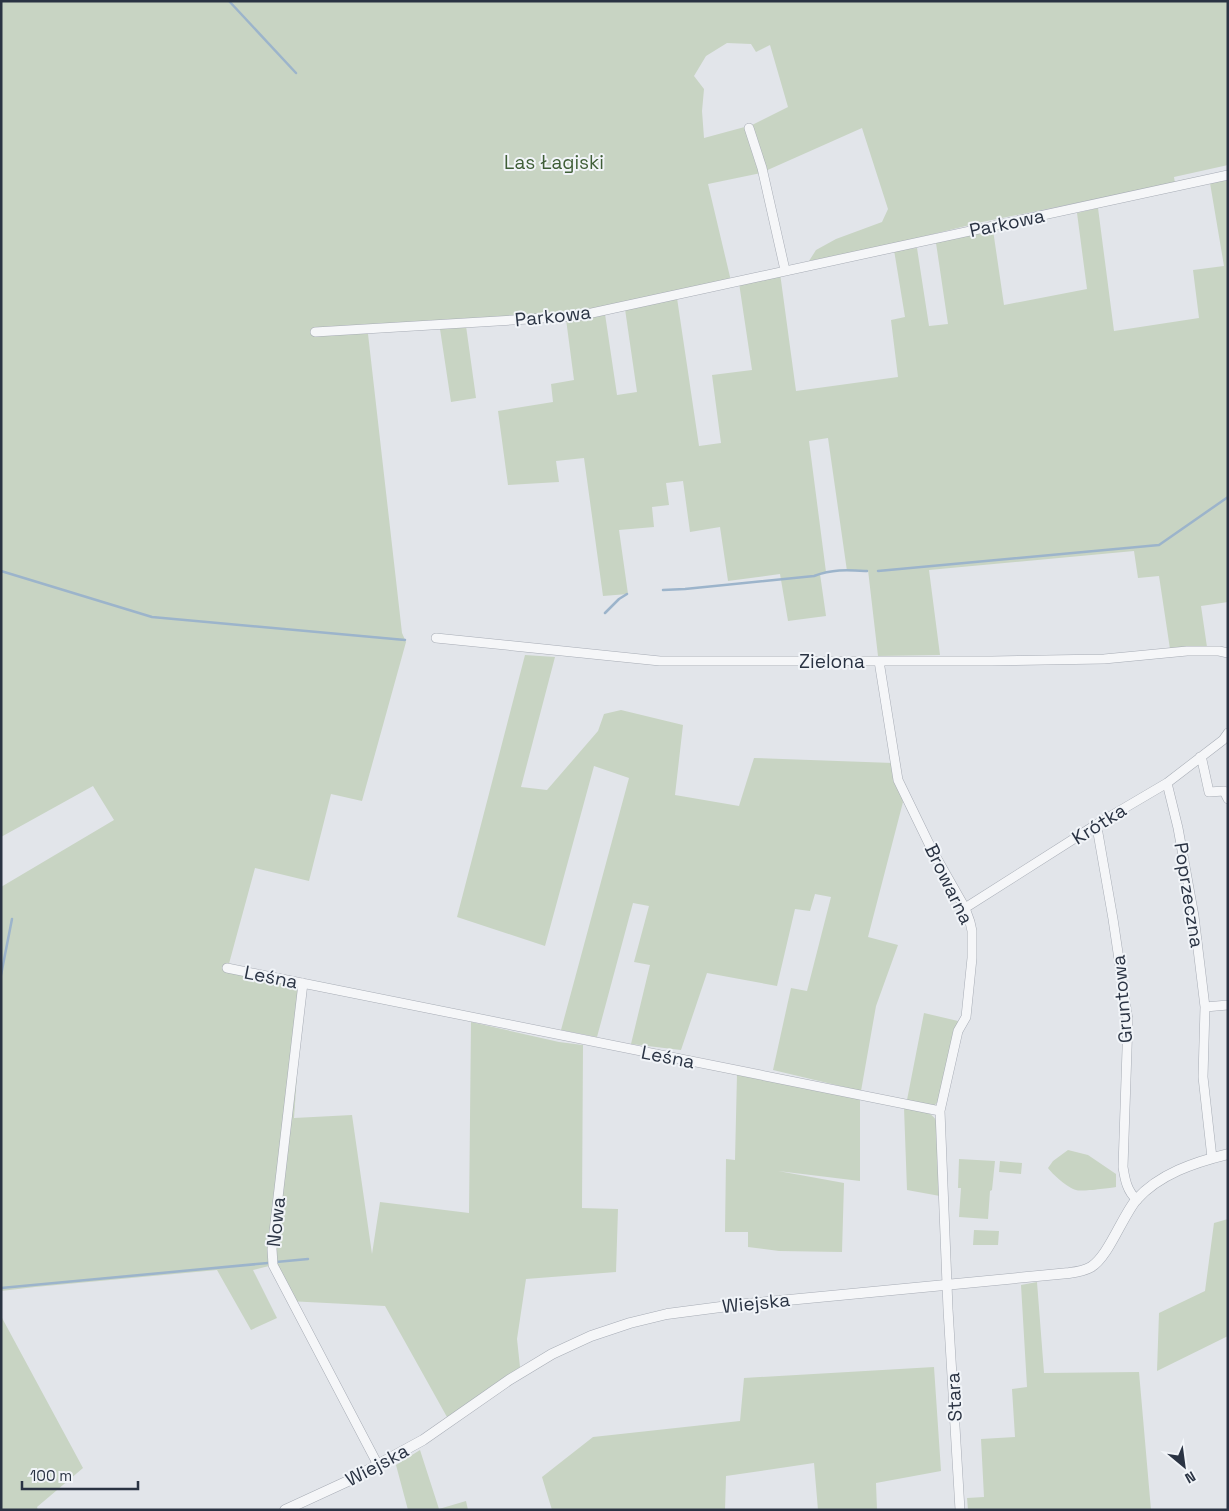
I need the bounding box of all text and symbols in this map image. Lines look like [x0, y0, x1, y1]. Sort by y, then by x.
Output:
park label: Las Łagiski [504, 150, 604, 175]
street label: Parkowa [967, 203, 1047, 243]
street label: Parkowa [514, 300, 592, 332]
street label: Zielona [799, 649, 865, 674]
street label: Krótka [1067, 798, 1131, 850]
street label: Browarna [919, 840, 979, 928]
street label: Poprzeczna [1168, 840, 1210, 950]
street label: Gruntowa [1106, 954, 1138, 1044]
street label: Leśna [242, 960, 300, 994]
street label: Leśna [639, 1040, 697, 1074]
street label: Nowa [261, 1196, 291, 1248]
street label: Wiejska [721, 1287, 791, 1319]
street label: Stara [940, 1372, 968, 1422]
street label: Wiejska [341, 1438, 413, 1492]
north arrow [1159, 1441, 1209, 1491]
scale bar [22, 1458, 139, 1490]
text: 100 m [30, 1466, 72, 1485]
text: N [1182, 1467, 1199, 1488]

